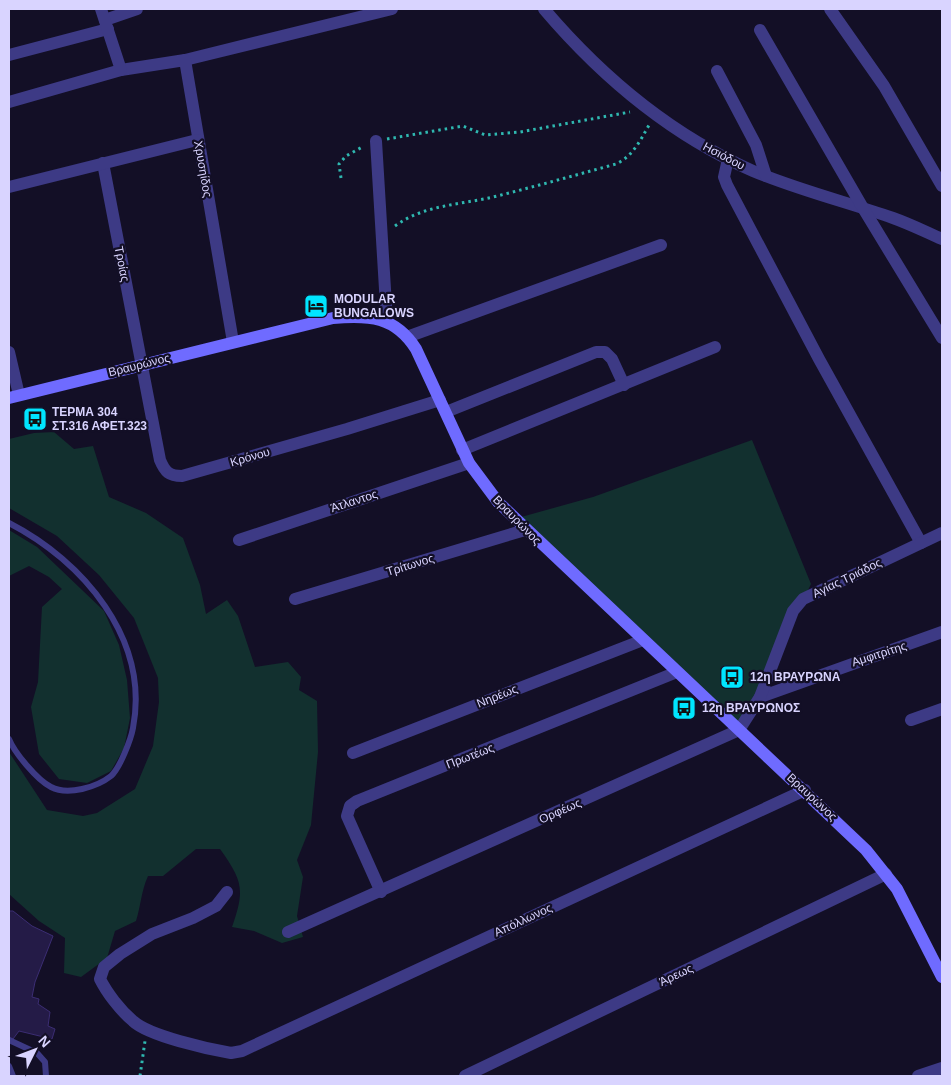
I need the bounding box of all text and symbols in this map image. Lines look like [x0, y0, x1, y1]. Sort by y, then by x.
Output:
street label: Ησιόδου [701, 139, 747, 173]
street label: Χρυσηίδος [191, 140, 215, 199]
street label: Τροίας [112, 245, 132, 283]
place label: MODULAR BUNGALOWS [334, 292, 414, 320]
hotel icon: MODULAR BUNGALOWS [303, 293, 329, 319]
street label: Βραυρώνος [107, 351, 171, 379]
place label: ΤΕΡΜΑ 304 ΣΤ.316 ΑΦΕΤ.323 [52, 405, 147, 433]
bus stop icon: ΤΕΡΜΑ 304 ΣΤ.316 ΑΦΕΤ.323 [22, 406, 48, 432]
street label: Κρόνου [228, 445, 272, 469]
street label: Άτλαντος [329, 487, 379, 515]
street label: Βραυρώνος [490, 492, 544, 548]
street label: Τρίτωνος [384, 551, 436, 579]
street label: Αγίας Τριάδος [810, 555, 884, 601]
street label: Αμφιτρίτης [850, 639, 908, 669]
bus stop icon: 12η ΒΡΑΥΡΩΝΑ [719, 664, 745, 690]
place label: 12η ΒΡΑΥΡΩΝΑ [750, 670, 841, 684]
street label: Νηρέως [475, 681, 520, 710]
bus stop icon: 12η ΒΡΑΥΡΩΝΟΣ [671, 695, 697, 721]
place label: 12η ΒΡΑΥΡΩΝΟΣ [702, 701, 800, 715]
street label: Πρωτέως [444, 740, 496, 771]
street label: Βραυρώνος [784, 770, 840, 824]
street label: Ορφέως [537, 795, 583, 826]
street label: Απόλλωνος [492, 900, 554, 940]
street label: Άρεως [657, 961, 695, 989]
north arrow [10, 1025, 60, 1075]
text: N [35, 1032, 54, 1050]

